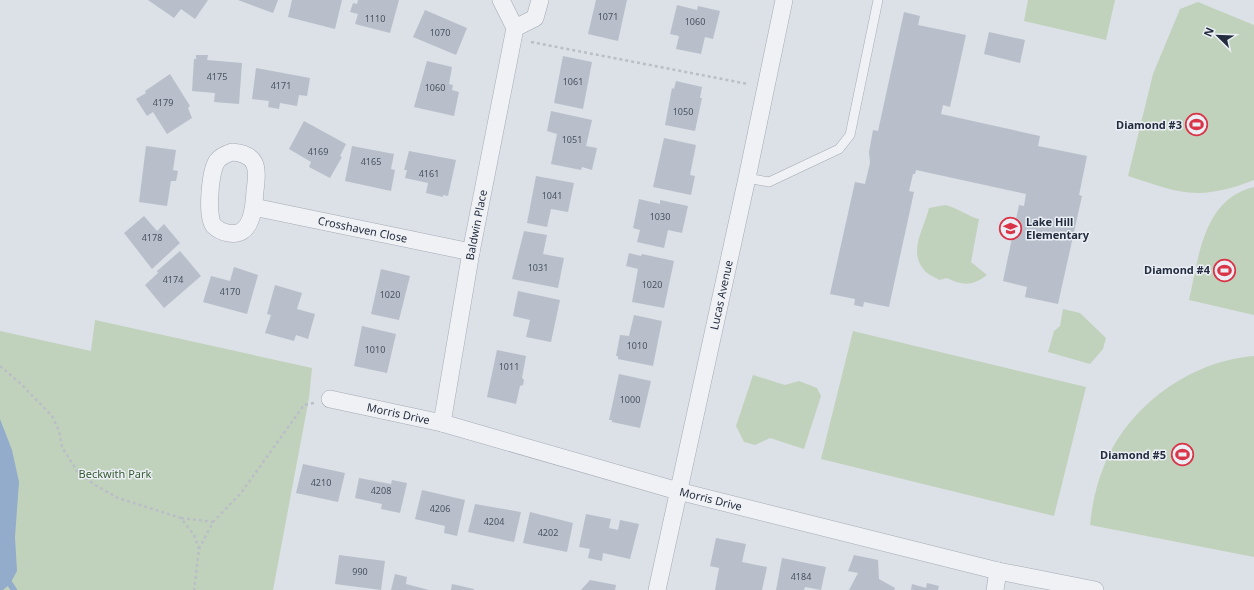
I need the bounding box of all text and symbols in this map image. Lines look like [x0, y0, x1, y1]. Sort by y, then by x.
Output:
house number: 1071 [598, 10, 618, 23]
house number: 1110 [365, 12, 385, 25]
house number: 1060 [685, 15, 705, 28]
north arrow [1198, 16, 1238, 56]
text: N [1200, 25, 1217, 39]
house number: 1070 [430, 26, 450, 39]
house number: 4175 [207, 70, 227, 83]
house number: 1061 [563, 75, 583, 88]
house number: 4171 [271, 79, 291, 92]
house number: 1060 [425, 81, 445, 94]
house number: 4179 [153, 96, 173, 109]
house number: 1050 [673, 105, 693, 118]
sports icon: Diamond #3 [1184, 112, 1210, 138]
place label: Diamond #3 [1116, 117, 1182, 132]
house number: 1051 [562, 133, 582, 146]
house number: 4169 [308, 145, 328, 158]
house number: 4165 [361, 155, 381, 168]
house number: 4161 [419, 167, 439, 180]
street label: Baldwin Place [462, 188, 490, 261]
house number: 1041 [542, 189, 562, 202]
house number: 1030 [650, 210, 670, 223]
street label: Crosshaven Close [317, 212, 409, 246]
place label: Lake Hill Elementary [1026, 214, 1090, 242]
school or university icon: Lake Hill Elementary [998, 215, 1024, 241]
house number: 4178 [142, 231, 162, 244]
sports icon: Diamond #4 [1212, 257, 1238, 283]
street label: Lucas Avenue [706, 259, 736, 331]
house number: 1031 [528, 261, 548, 274]
place label: Diamond #4 [1144, 262, 1211, 277]
house number: 4174 [163, 273, 183, 286]
house number: 1020 [642, 278, 662, 291]
house number: 4170 [220, 285, 240, 298]
house number: 1020 [380, 288, 400, 301]
house number: 1010 [627, 339, 647, 352]
house number: 1010 [365, 343, 385, 356]
house number: 1011 [499, 360, 519, 373]
house number: 1000 [620, 393, 640, 406]
street label: Morris Drive [366, 399, 431, 427]
sports icon: Diamond #5 [1169, 442, 1195, 468]
place label: Diamond #5 [1100, 447, 1166, 462]
park label: Beckwith Park [79, 466, 152, 481]
house number: 4210 [311, 476, 331, 489]
house number: 4208 [371, 484, 391, 497]
street label: Morris Drive [678, 484, 744, 514]
house number: 4206 [430, 502, 450, 515]
house number: 4204 [484, 515, 504, 528]
house number: 4202 [538, 526, 558, 539]
house number: 990 [352, 565, 368, 578]
house number: 4184 [791, 570, 811, 583]

